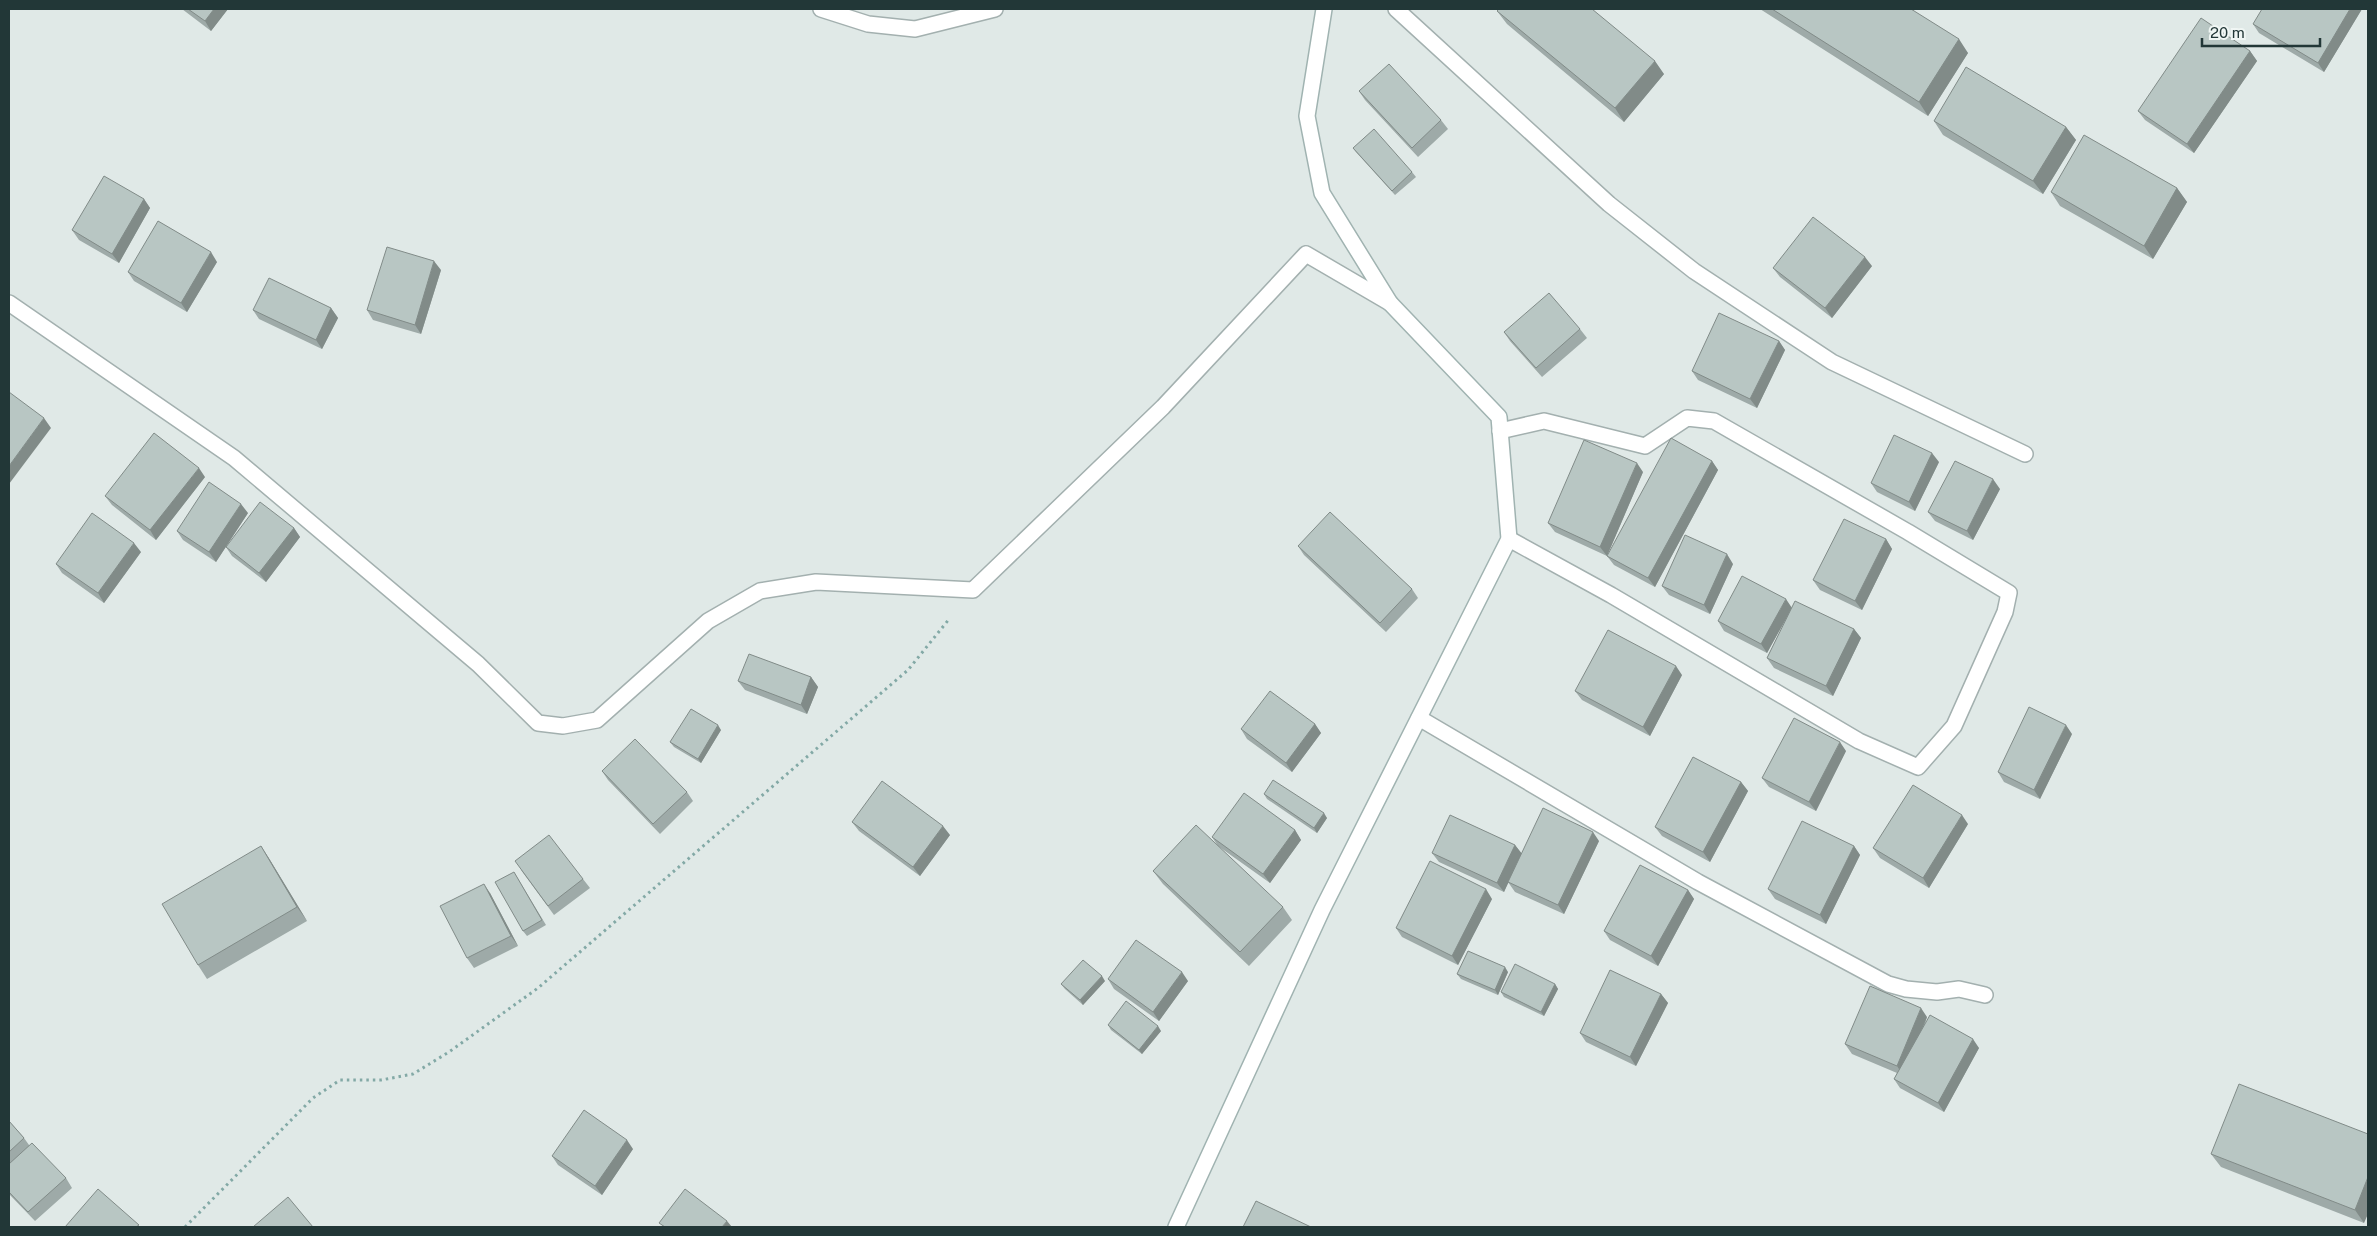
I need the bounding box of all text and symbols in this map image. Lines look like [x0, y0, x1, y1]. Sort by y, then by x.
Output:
scale bar [2202, 15, 2320, 47]
text: 20 m [2210, 24, 2245, 41]

